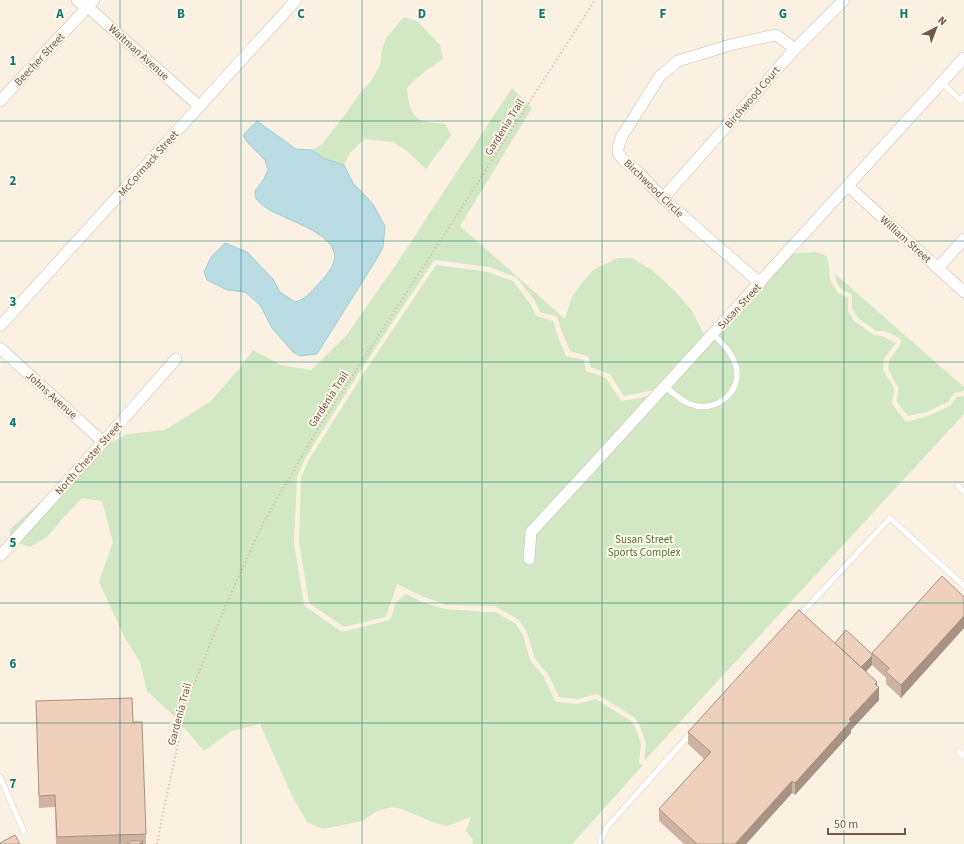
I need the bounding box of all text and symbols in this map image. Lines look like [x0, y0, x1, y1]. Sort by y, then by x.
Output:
text: A [55, 5, 64, 23]
text: B [177, 5, 185, 23]
text: C [297, 5, 305, 23]
text: D [418, 5, 426, 23]
text: E [538, 5, 546, 23]
text: F [660, 5, 667, 23]
text: G [779, 5, 787, 23]
text: H [900, 5, 908, 23]
north arrow [916, 8, 956, 48]
text: N [935, 13, 950, 29]
street label: Waitman Avenue [105, 21, 173, 84]
street label: Beecher Street [11, 29, 68, 89]
text: 1 [10, 52, 17, 70]
street label: Birchwood Court [721, 63, 784, 132]
street label: Gardenia Trail [481, 96, 528, 158]
street label: McCormack Street [115, 127, 182, 200]
street label: Birchwood Circle [620, 156, 687, 221]
text: 2 [10, 172, 17, 190]
street label: William Street [877, 212, 935, 267]
street label: Susan Street [714, 280, 765, 333]
text: 3 [10, 293, 17, 311]
street label: Johns Avenue [23, 368, 81, 423]
street label: Gardenia Trail [305, 368, 352, 430]
text: 4 [10, 414, 17, 432]
street label: North Chester Street [52, 418, 125, 498]
park label: Susan Street Sports Complex [608, 532, 680, 560]
text: 5 [10, 534, 17, 552]
text: 6 [10, 655, 17, 673]
street label: Gardenia Trail [164, 681, 195, 747]
text: 7 [10, 775, 17, 793]
scale bar [828, 810, 905, 836]
text: 50 m [834, 816, 858, 833]

